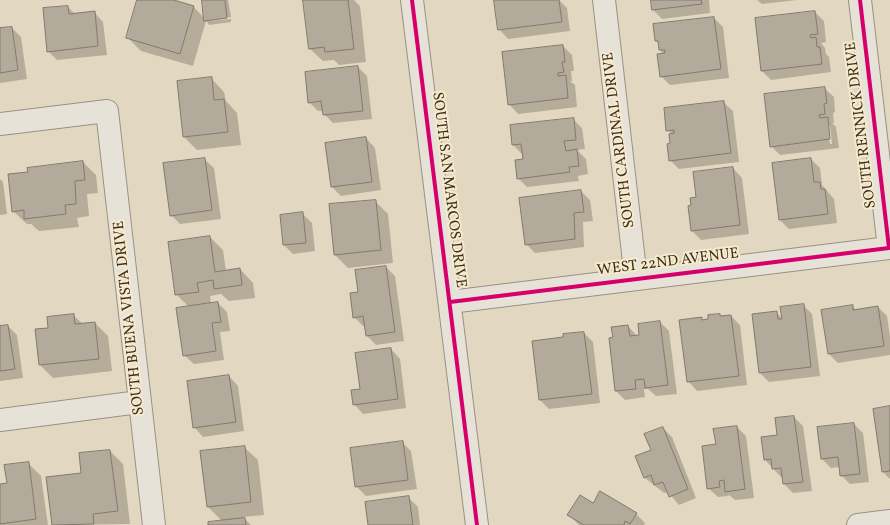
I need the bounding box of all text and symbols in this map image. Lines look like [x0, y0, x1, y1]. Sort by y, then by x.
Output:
street label: SOUTH RENNICK DRIVE [843, 41, 881, 209]
street label: SOUTH CARDINAL DRIVE [600, 51, 640, 229]
street label: SOUTH SAN MARCOS DRIVE [427, 91, 469, 289]
street label: SOUTH BUENA VISTA DRIVE [111, 220, 149, 416]
street label: WEST 22ND AVENUE [596, 245, 740, 281]

